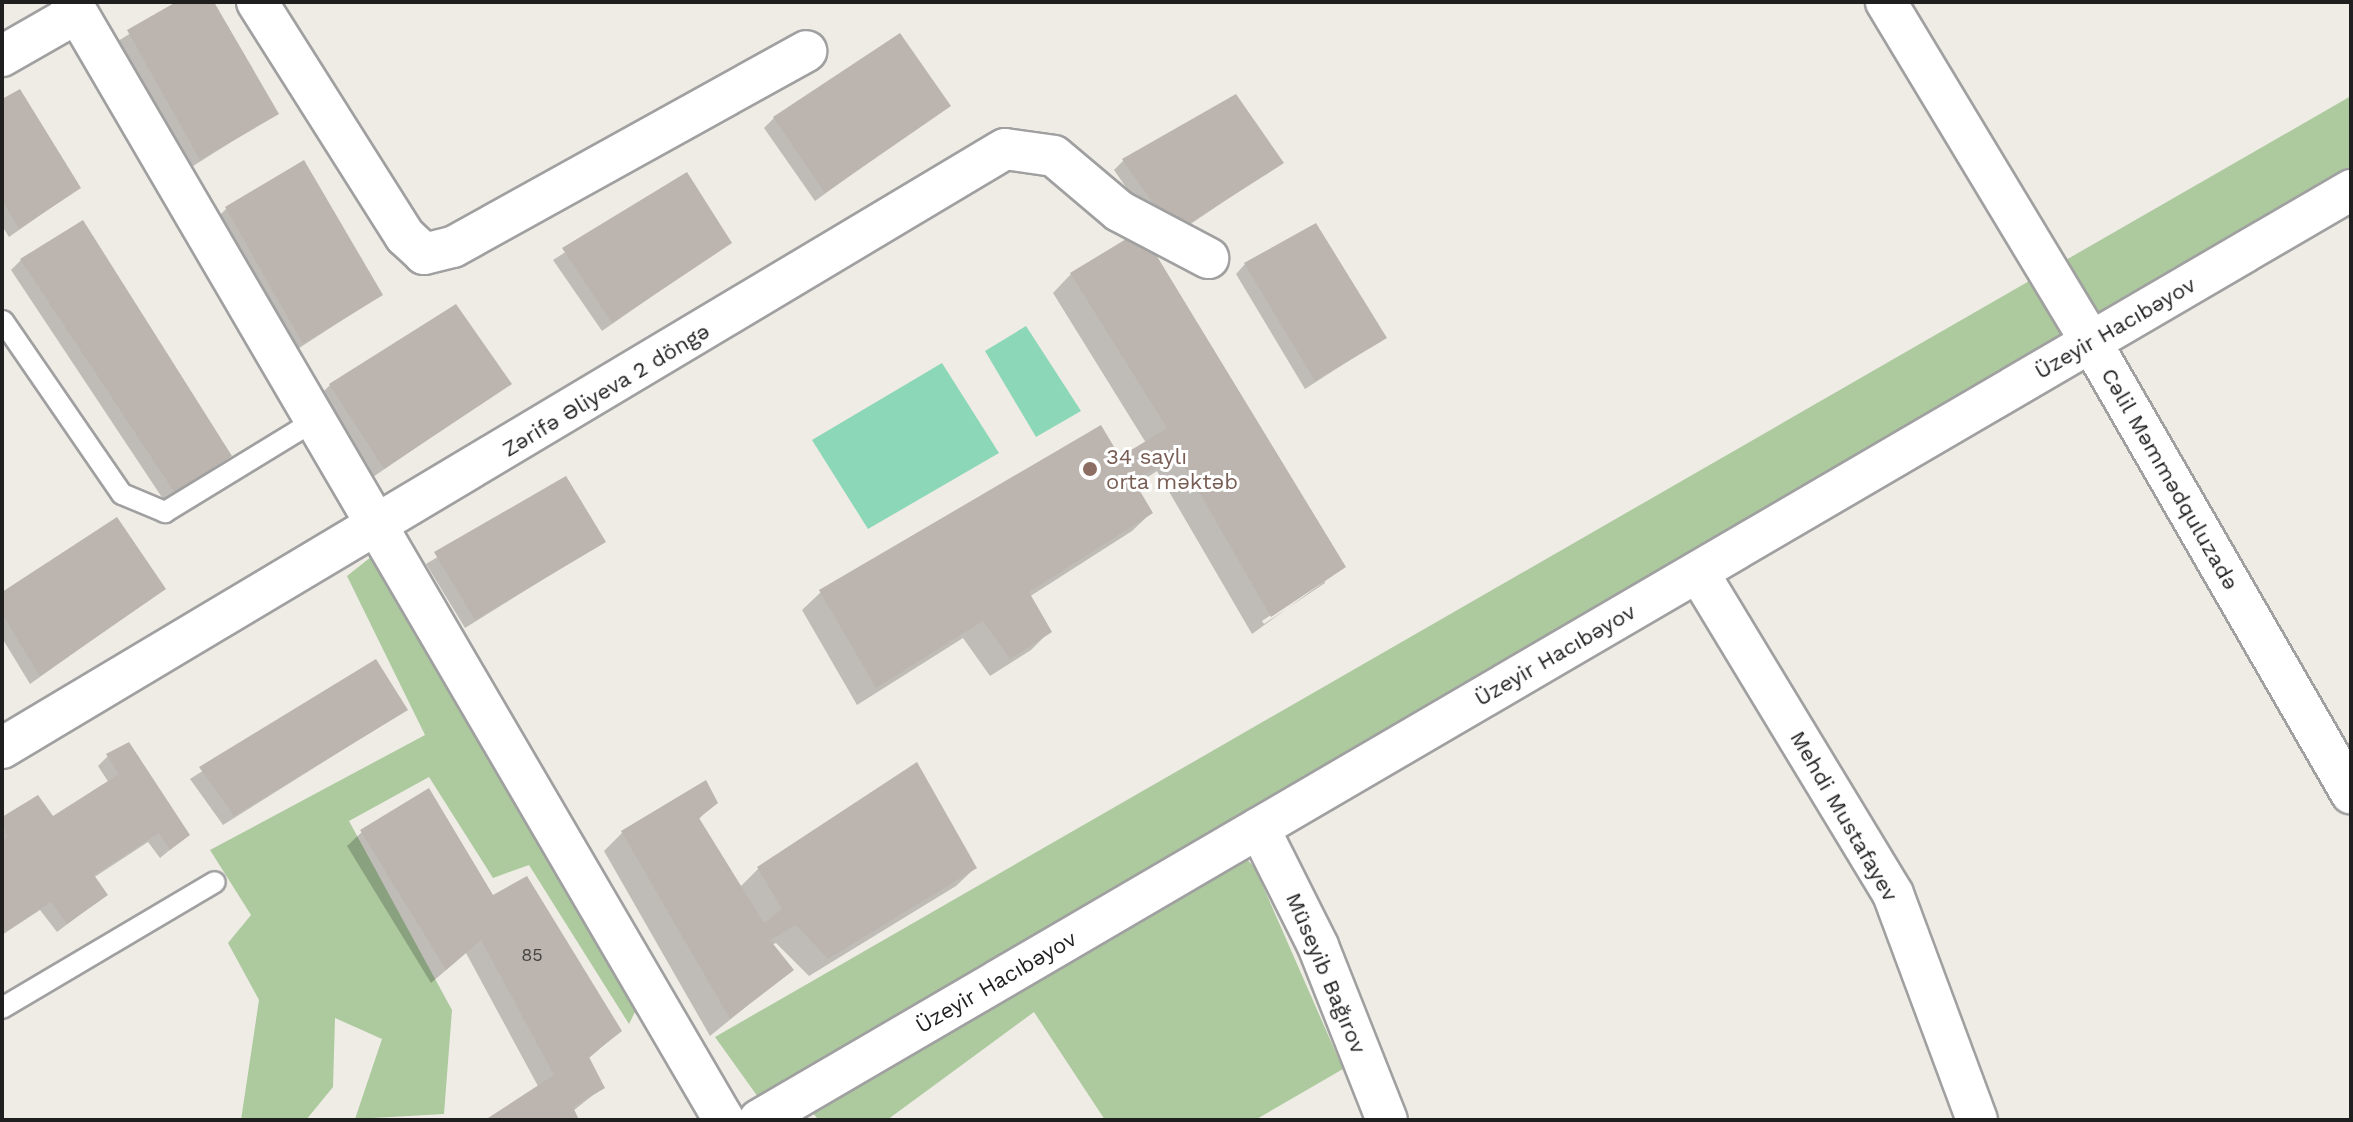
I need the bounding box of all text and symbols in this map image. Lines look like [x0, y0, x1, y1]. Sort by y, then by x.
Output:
street label: Üzeyir Hacıbəyov [2030, 271, 2200, 385]
street label: Zərifə Əliyeva 2 döngə [497, 317, 715, 463]
street label: Cəlil Məmmədquluzadə [2095, 363, 2245, 595]
place label: 34 saylı orta məktəb [1106, 443, 1238, 494]
marker: 34 saylı orta məktəb [1081, 460, 1099, 478]
street label: Üzeyir Hacıbəyov [1470, 598, 1640, 712]
street label: Mehdi Mustafayev [1784, 726, 1904, 906]
street label: Müseyib Bağırov [1280, 889, 1372, 1057]
street label: Üzeyir Hacıbəyov [911, 925, 1081, 1039]
house number: 85 [521, 944, 543, 966]

